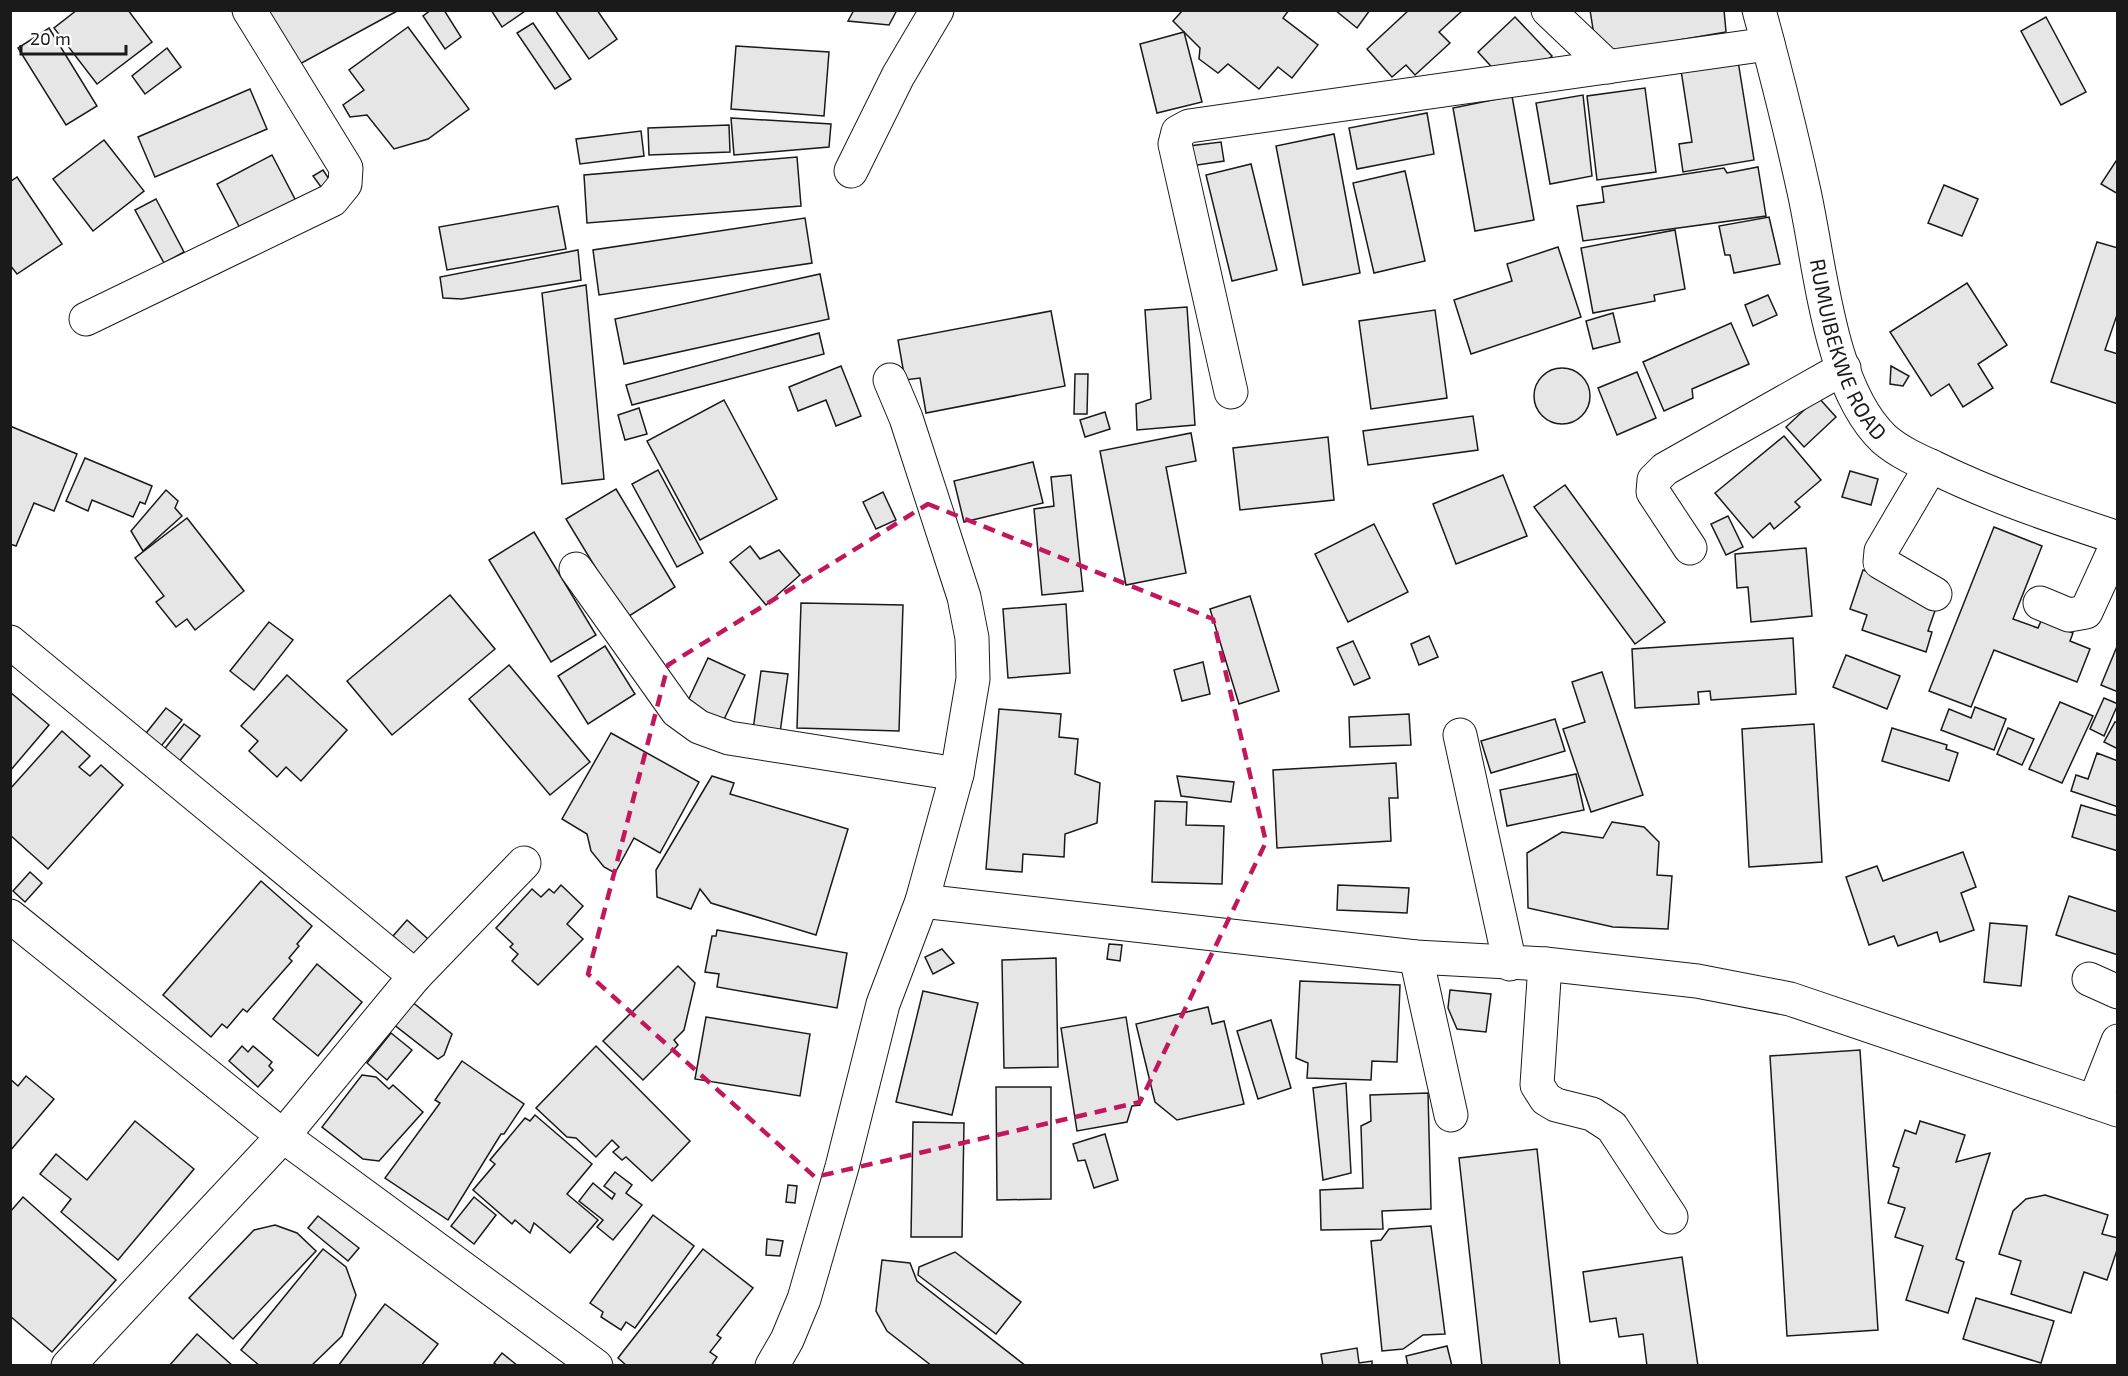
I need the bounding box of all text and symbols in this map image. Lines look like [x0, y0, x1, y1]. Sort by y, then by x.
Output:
scale bar [21, 18, 126, 56]
text: 20 m [30, 27, 71, 49]
street label: RUMUIBEKWE ROAD [1806, 256, 1892, 445]

